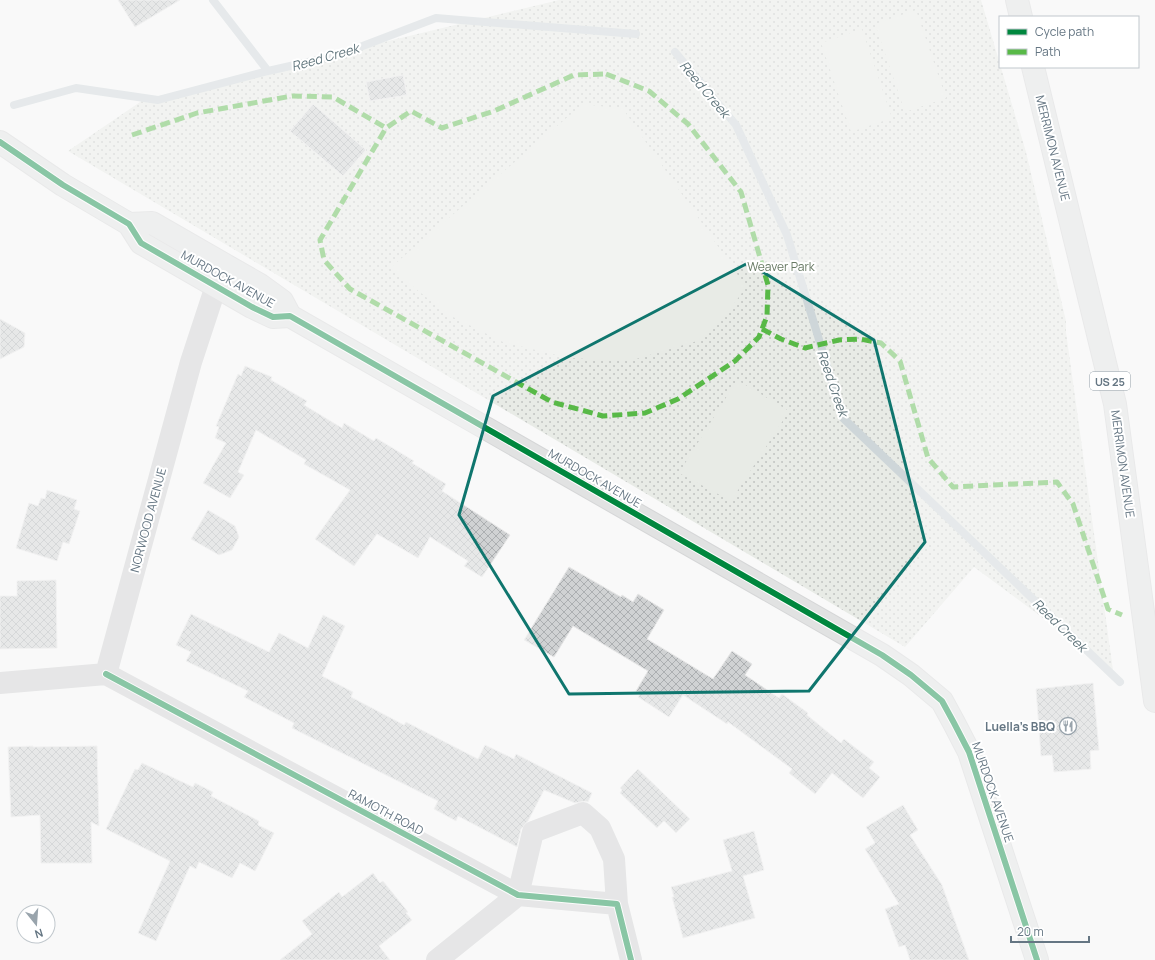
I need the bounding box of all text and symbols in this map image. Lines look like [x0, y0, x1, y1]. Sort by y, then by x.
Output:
legend [999, 16, 1139, 68]
text: Cycle path [1035, 23, 1094, 40]
water label: Reed Creek [289, 38, 363, 75]
text: Path [1035, 43, 1061, 60]
water label: Reed Creek [676, 57, 736, 123]
street label: MERRIMON AVENUE [1032, 93, 1074, 203]
street label: MURDOCK AVENUE [178, 246, 278, 312]
park label: Weaver Park [747, 258, 816, 275]
water label: Reed Creek [813, 347, 854, 421]
road number: US 25 [1090, 372, 1130, 390]
street label: MERRIMON AVENUE [1107, 409, 1139, 519]
street label: MURDOCK AVENUE [545, 444, 645, 512]
street label: NORWOOD AVENUE [126, 466, 170, 574]
water label: Reed Creek [1029, 594, 1093, 657]
restaurant icon: Luella's BBQ [1058, 716, 1078, 736]
place label: Luella's BBQ [985, 718, 1055, 735]
street label: MURDOCK AVENUE [968, 740, 1018, 845]
street label: RAMOTH ROAD [345, 785, 427, 839]
north arrow [16, 904, 56, 944]
scale bar [1011, 918, 1089, 944]
text: 20 m [1017, 923, 1044, 940]
text: N [33, 926, 45, 942]

